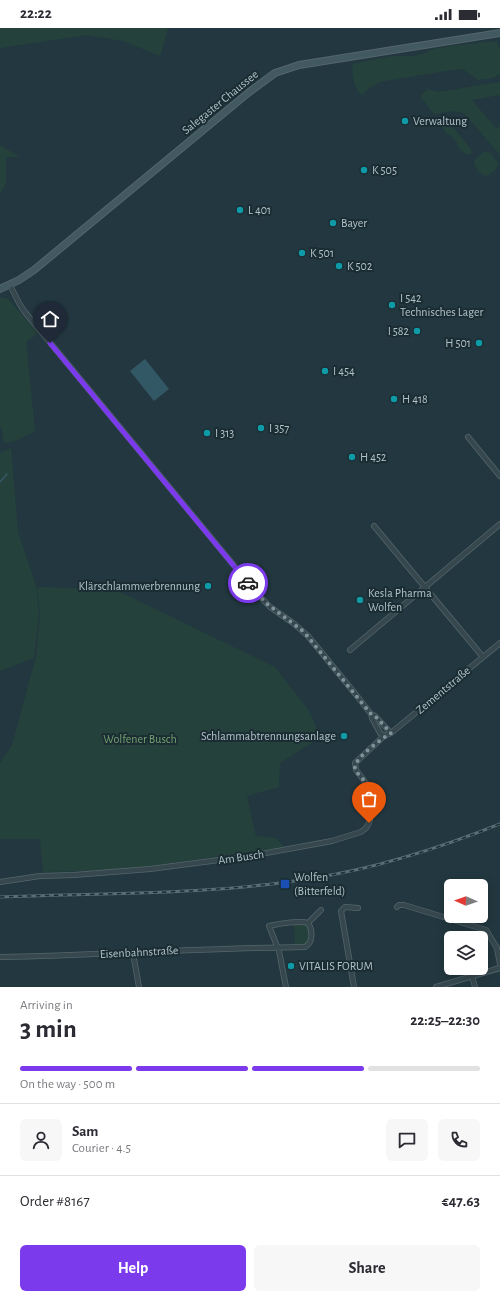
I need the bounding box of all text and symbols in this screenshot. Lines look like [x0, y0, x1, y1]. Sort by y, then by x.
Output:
text: 22:22 [20, 6, 52, 21]
street label: Salegaster Chaussee [180, 68, 260, 136]
place label: Verwaltung [413, 115, 467, 127]
marker: Verwaltung [400, 116, 410, 126]
place label: K 505 [372, 164, 397, 176]
marker: K 505 [359, 165, 369, 175]
place label: L 401 [248, 204, 271, 216]
marker: L 401 [235, 205, 245, 215]
place label: Bayer [341, 217, 367, 230]
marker: Bayer [328, 218, 338, 228]
place label: K 501 [310, 247, 334, 259]
marker: K 501 [297, 248, 307, 258]
place label: K 502 [347, 260, 373, 272]
marker: K 502 [334, 261, 344, 271]
place label: I 542 Technisches Lager [400, 292, 484, 318]
marker: I 542 Technisches Lager [387, 300, 397, 310]
pin [33, 302, 67, 343]
icon: home [39, 308, 61, 330]
place label: I 582 [388, 325, 410, 337]
marker: I 582 [412, 326, 422, 336]
place label: H 501 [445, 337, 471, 349]
marker: H 501 [474, 338, 484, 348]
place label: I 454 [333, 365, 355, 377]
marker: I 454 [320, 366, 330, 376]
place label: H 418 [402, 393, 428, 405]
marker: H 418 [389, 394, 399, 404]
place label: I 357 [269, 422, 289, 434]
marker: I 357 [256, 423, 266, 433]
place label: I 313 [215, 427, 234, 439]
marker: I 313 [202, 428, 212, 438]
place label: H 452 [360, 451, 387, 463]
marker: H 452 [347, 452, 357, 462]
courier [228, 563, 268, 603]
icon: car [237, 572, 259, 594]
place label: Klärschlammverbrennung [79, 580, 200, 592]
marker: Klärschlammverbrennung [203, 581, 213, 591]
place label: Kesla Pharma Wolfen [368, 587, 432, 613]
marker: Kesla Pharma Wolfen [355, 595, 365, 605]
street label: Zementstraße [414, 664, 472, 716]
place label: Schlammabtrennungsanlage [201, 730, 336, 742]
marker: Schlammabtrennungsanlage [339, 731, 349, 741]
park label: Wolfener Busch [103, 733, 177, 745]
pin [352, 782, 386, 823]
icon: bag [358, 788, 380, 810]
street label: Am Busch [217, 848, 265, 866]
place label: Wolfen (Bitterfeld) [294, 871, 346, 897]
marker: Wolfen (Bitterfeld) [279, 878, 291, 890]
north arrow [444, 879, 488, 923]
map controls [444, 879, 488, 975]
button: layers [444, 931, 488, 975]
street label: Eisenbahnstraße [99, 944, 179, 960]
place label: VITALIS FORUM [299, 960, 373, 972]
marker: VITALIS FORUM [286, 961, 296, 971]
text: Arriving in [20, 999, 73, 1012]
text: 22:25–22:30 [410, 1013, 480, 1028]
text: 3 min [20, 1016, 77, 1042]
text: On the way · 500 m [20, 1078, 115, 1091]
button: person [20, 1119, 62, 1161]
button: chat [386, 1119, 428, 1161]
button: phone [438, 1119, 480, 1161]
text: Sam [72, 1124, 98, 1139]
text: Courier · 4.5 [72, 1142, 131, 1155]
text: Order #8167 [20, 1194, 90, 1209]
text: €47.63 [442, 1194, 480, 1209]
button: Help [20, 1245, 246, 1291]
button: Share [254, 1245, 480, 1291]

